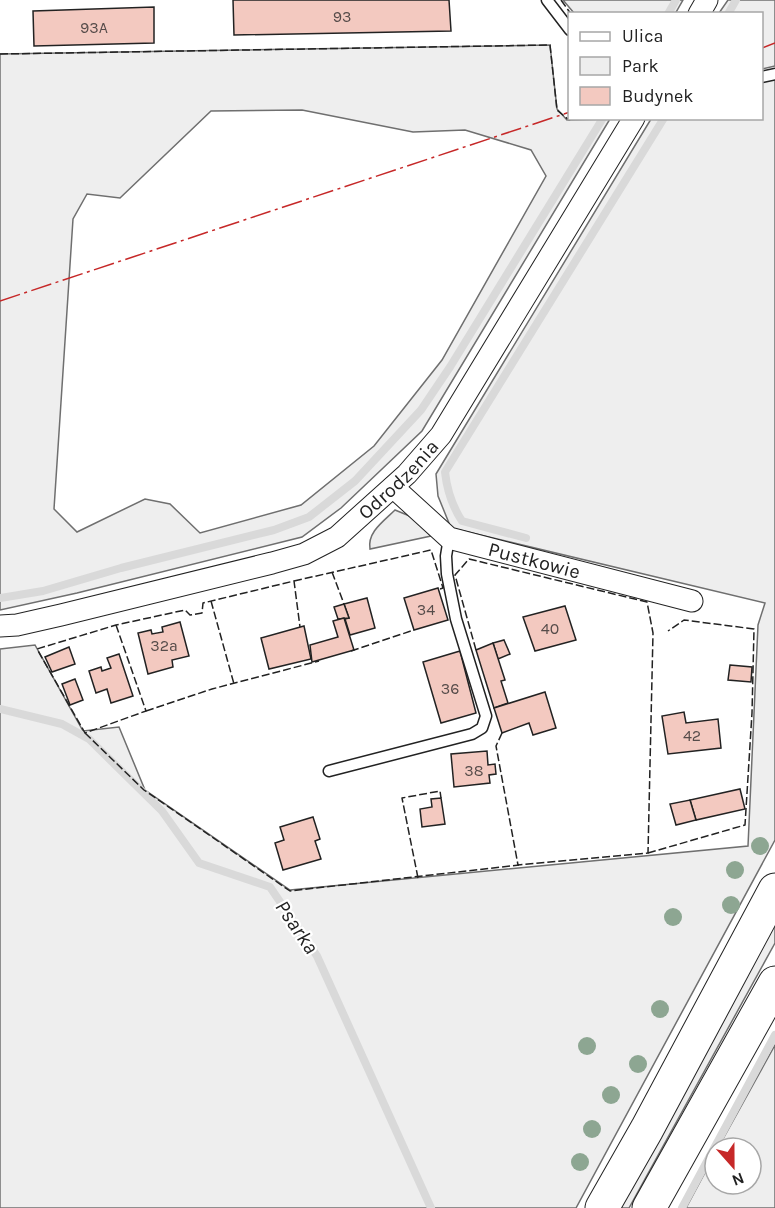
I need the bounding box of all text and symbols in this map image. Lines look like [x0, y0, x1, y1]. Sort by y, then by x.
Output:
house number: 93 [333, 7, 351, 26]
legend [568, 12, 763, 120]
house number: 93A [80, 18, 108, 37]
text: Ulica [622, 25, 663, 47]
text: Park [622, 55, 659, 77]
text: Budynek [622, 85, 693, 107]
street label: Odrodzenia [353, 435, 443, 524]
street label: Pustkowie [486, 537, 583, 583]
house number: 34 [417, 600, 435, 619]
house number: 40 [541, 619, 559, 638]
house number: 32a [150, 636, 178, 655]
house number: 36 [441, 679, 459, 698]
house number: 42 [683, 726, 701, 745]
house number: 38 [464, 761, 484, 780]
water label: Psarka [270, 896, 324, 958]
north arrow [703, 1136, 763, 1196]
text: N [729, 1169, 747, 1190]

